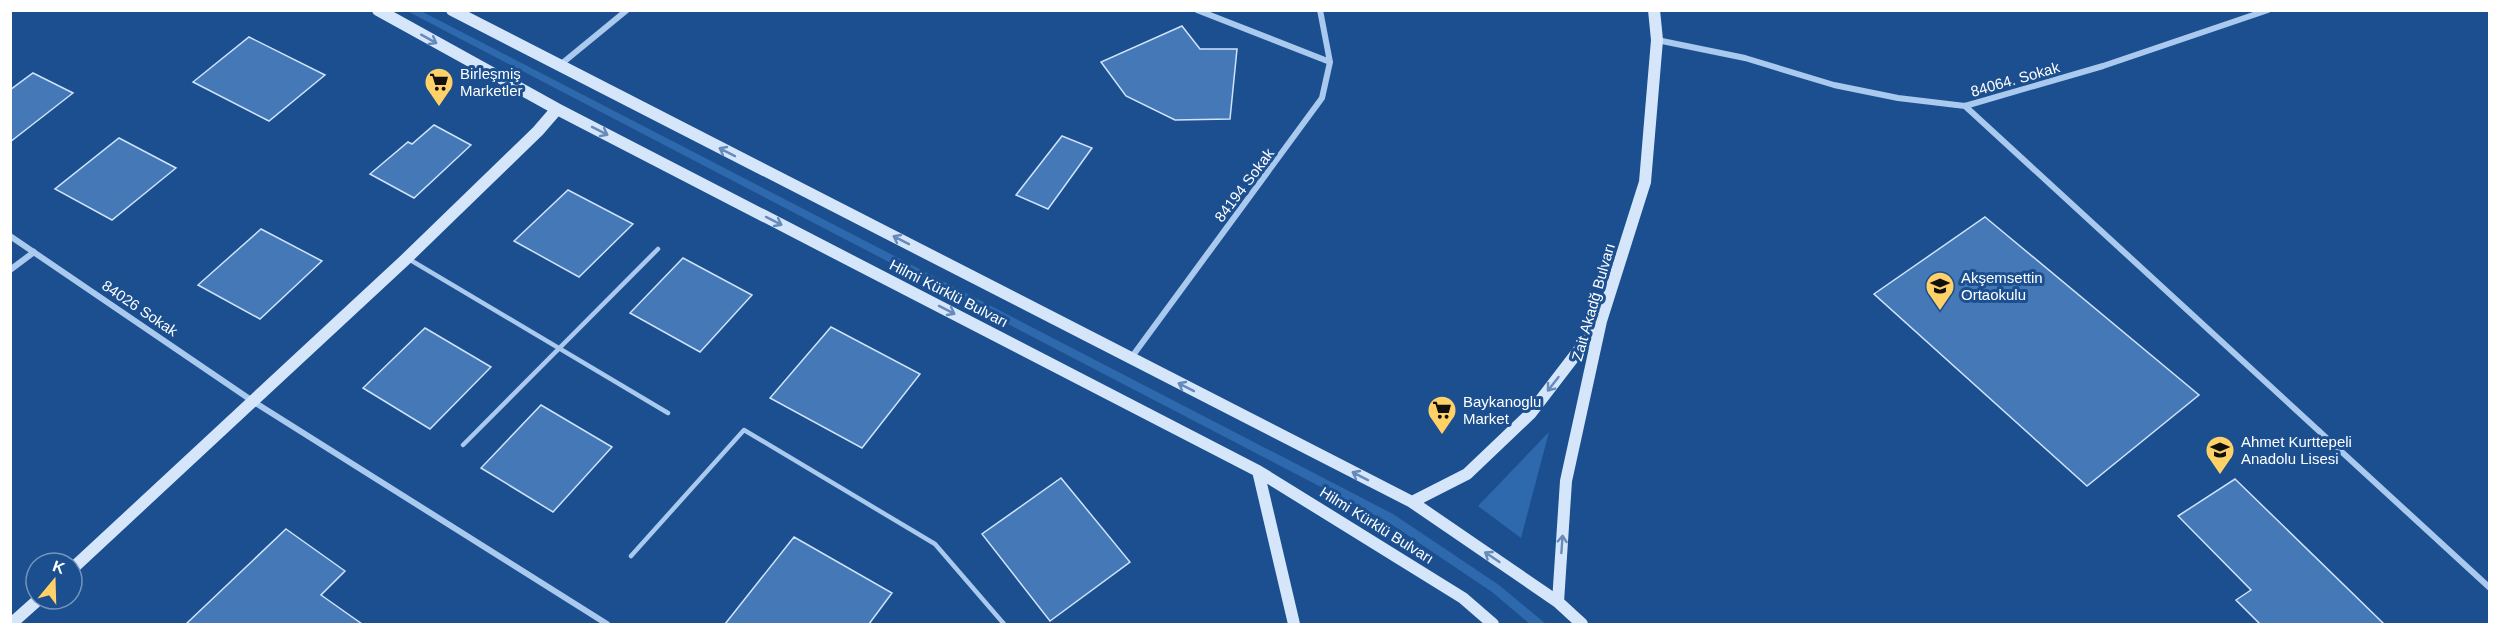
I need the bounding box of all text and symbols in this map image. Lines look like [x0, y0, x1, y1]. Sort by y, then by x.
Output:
one-way arrow [420, 33, 437, 45]
street label: 84064. Sokak [1969, 58, 2062, 100]
place label: Birleşmiş Marketler [460, 65, 523, 99]
supermarket icon: Birleşmiş Marketler [423, 66, 455, 108]
one-way arrow [591, 126, 609, 138]
one-way arrow [718, 145, 736, 157]
street label: 84194 Sokak [1211, 145, 1277, 225]
one-way arrow [764, 216, 782, 227]
one-way arrow [892, 234, 910, 246]
street label: Zait Akadğ Bulvarı [1568, 241, 1618, 363]
street label: Hilmi Kürklü Bulvarı [887, 256, 1011, 330]
place label: Akşemsettin Ortaokulu [1961, 269, 2043, 303]
school or university icon: Akşemsettin Ortaokulu [1924, 270, 1956, 312]
street label: 84026 Sokak [99, 276, 181, 340]
one-way arrow [938, 305, 956, 317]
one-way arrow [1546, 376, 1559, 392]
one-way arrow [1178, 380, 1196, 392]
place label: Baykanoglu Market [1463, 393, 1541, 427]
supermarket icon: Baykanoglu Market [1426, 394, 1458, 436]
place label: Ahmet Kurttepeli Anadolu Lisesi [2241, 433, 2352, 467]
school or university icon: Ahmet Kurttepeli Anadolu Lisesi [2204, 434, 2236, 476]
one-way arrow [1351, 470, 1369, 481]
street label: Hilmi Kürklü Bulvarı [1317, 483, 1437, 567]
one-way arrow [1557, 535, 1568, 554]
north arrow [24, 551, 84, 611]
one-way arrow [1484, 551, 1501, 563]
text: K [50, 557, 67, 577]

